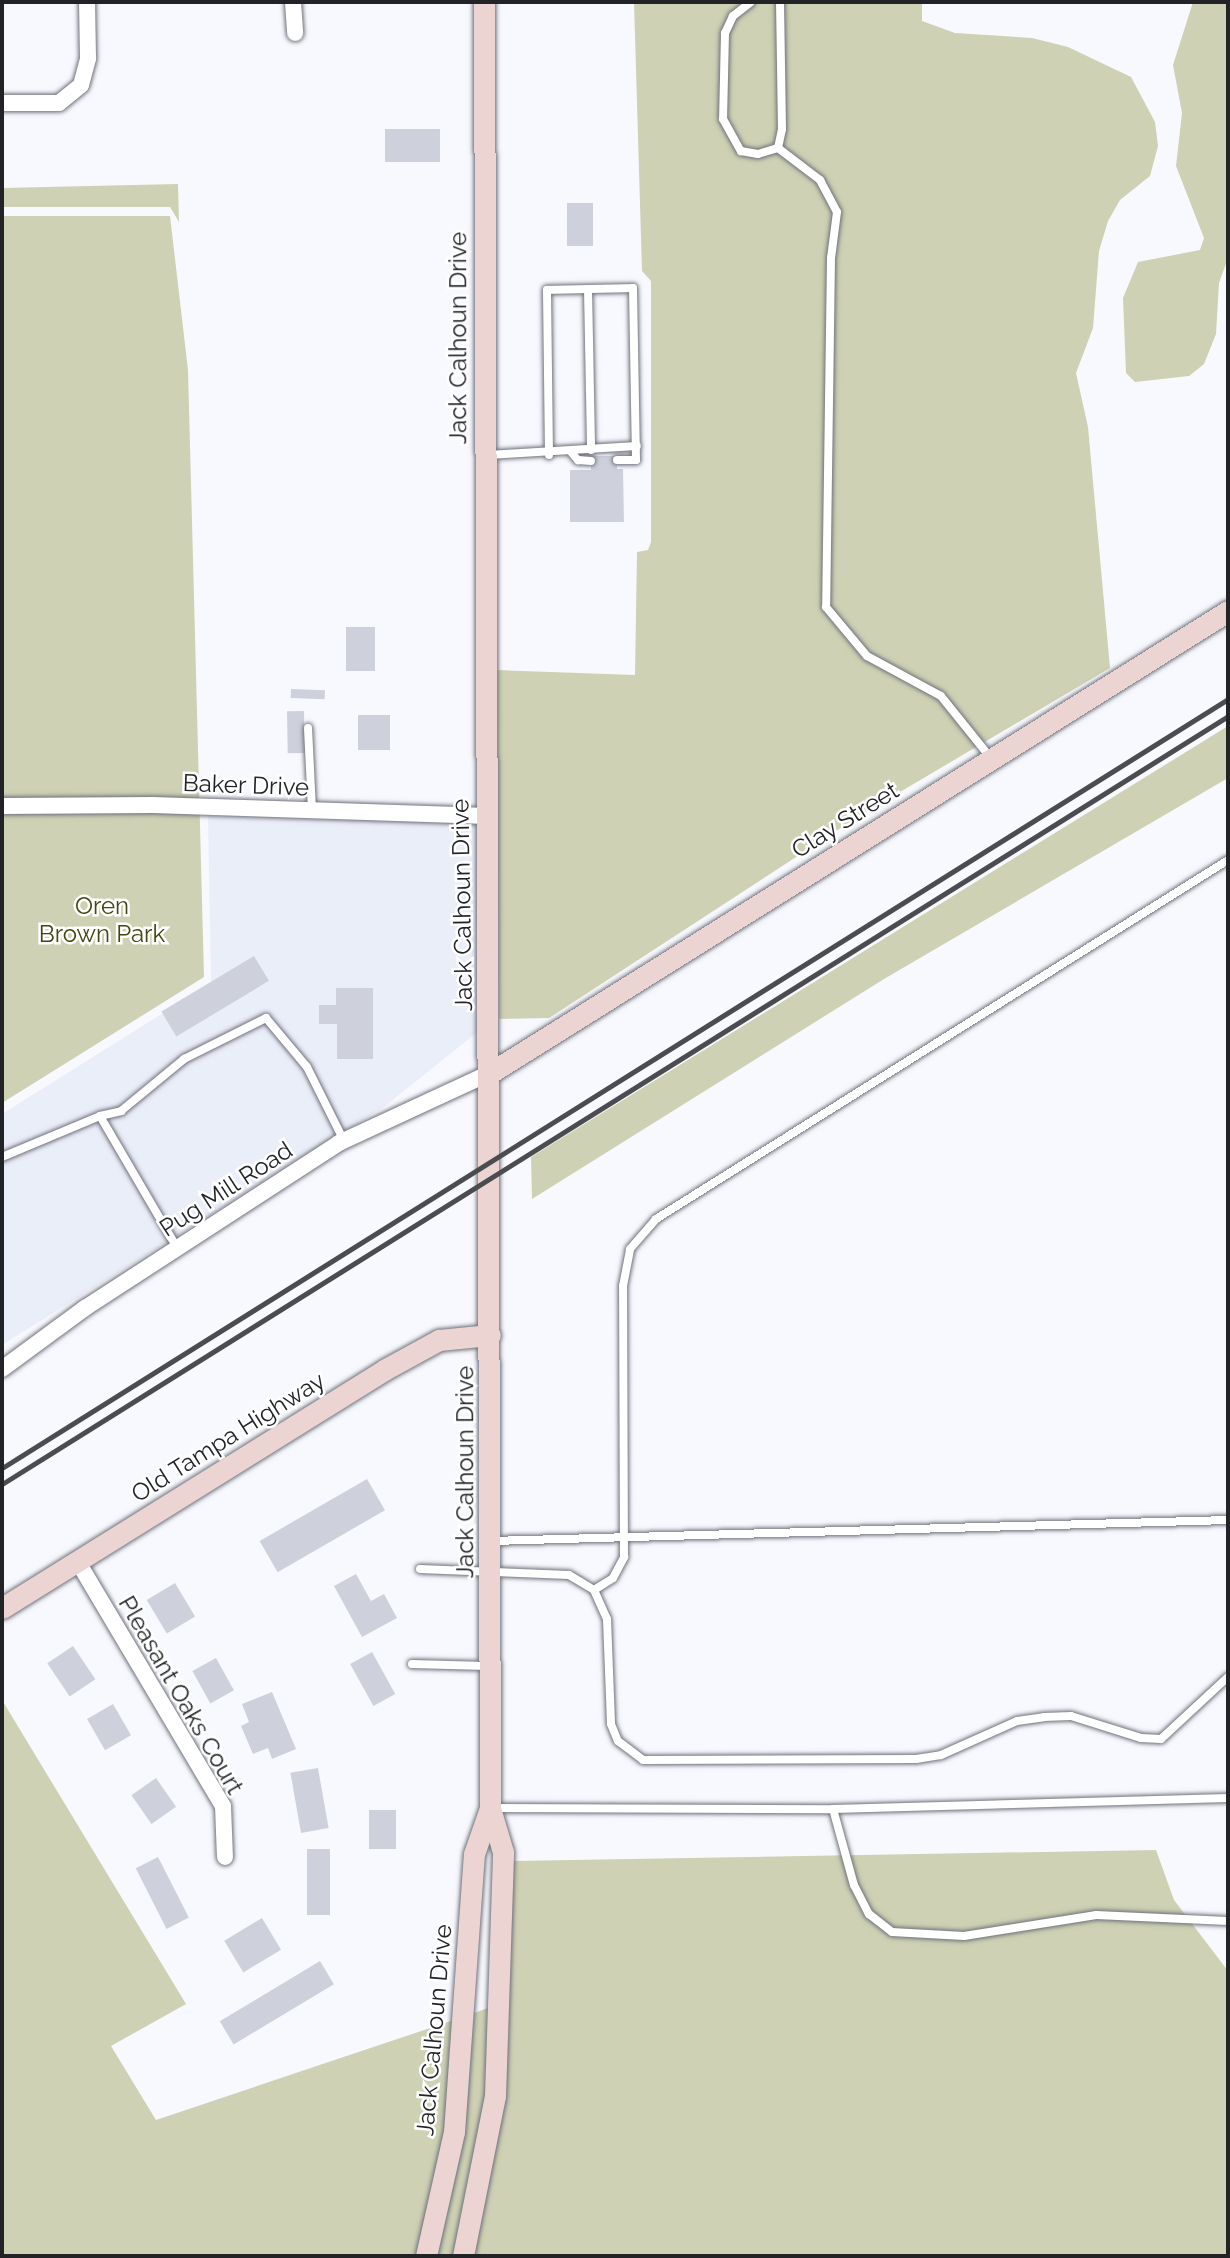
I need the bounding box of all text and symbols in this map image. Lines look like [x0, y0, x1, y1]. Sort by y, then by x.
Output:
street label: Jack Calhoun Drive [444, 232, 472, 444]
street label: Baker Drive [182, 768, 310, 802]
street label: Clay Street [786, 776, 904, 864]
street label: Jack Calhoun Drive [446, 799, 478, 1011]
park label: Oren Brown Park [39, 892, 165, 948]
street label: Pug Mill Road [154, 1135, 298, 1243]
street label: Old Tampa Highway [126, 1366, 330, 1508]
street label: Jack Calhoun Drive [451, 1366, 479, 1578]
street label: Pleasant Oaks Court [112, 1591, 250, 1799]
street label: Jack Calhoun Drive [410, 1923, 458, 2137]

